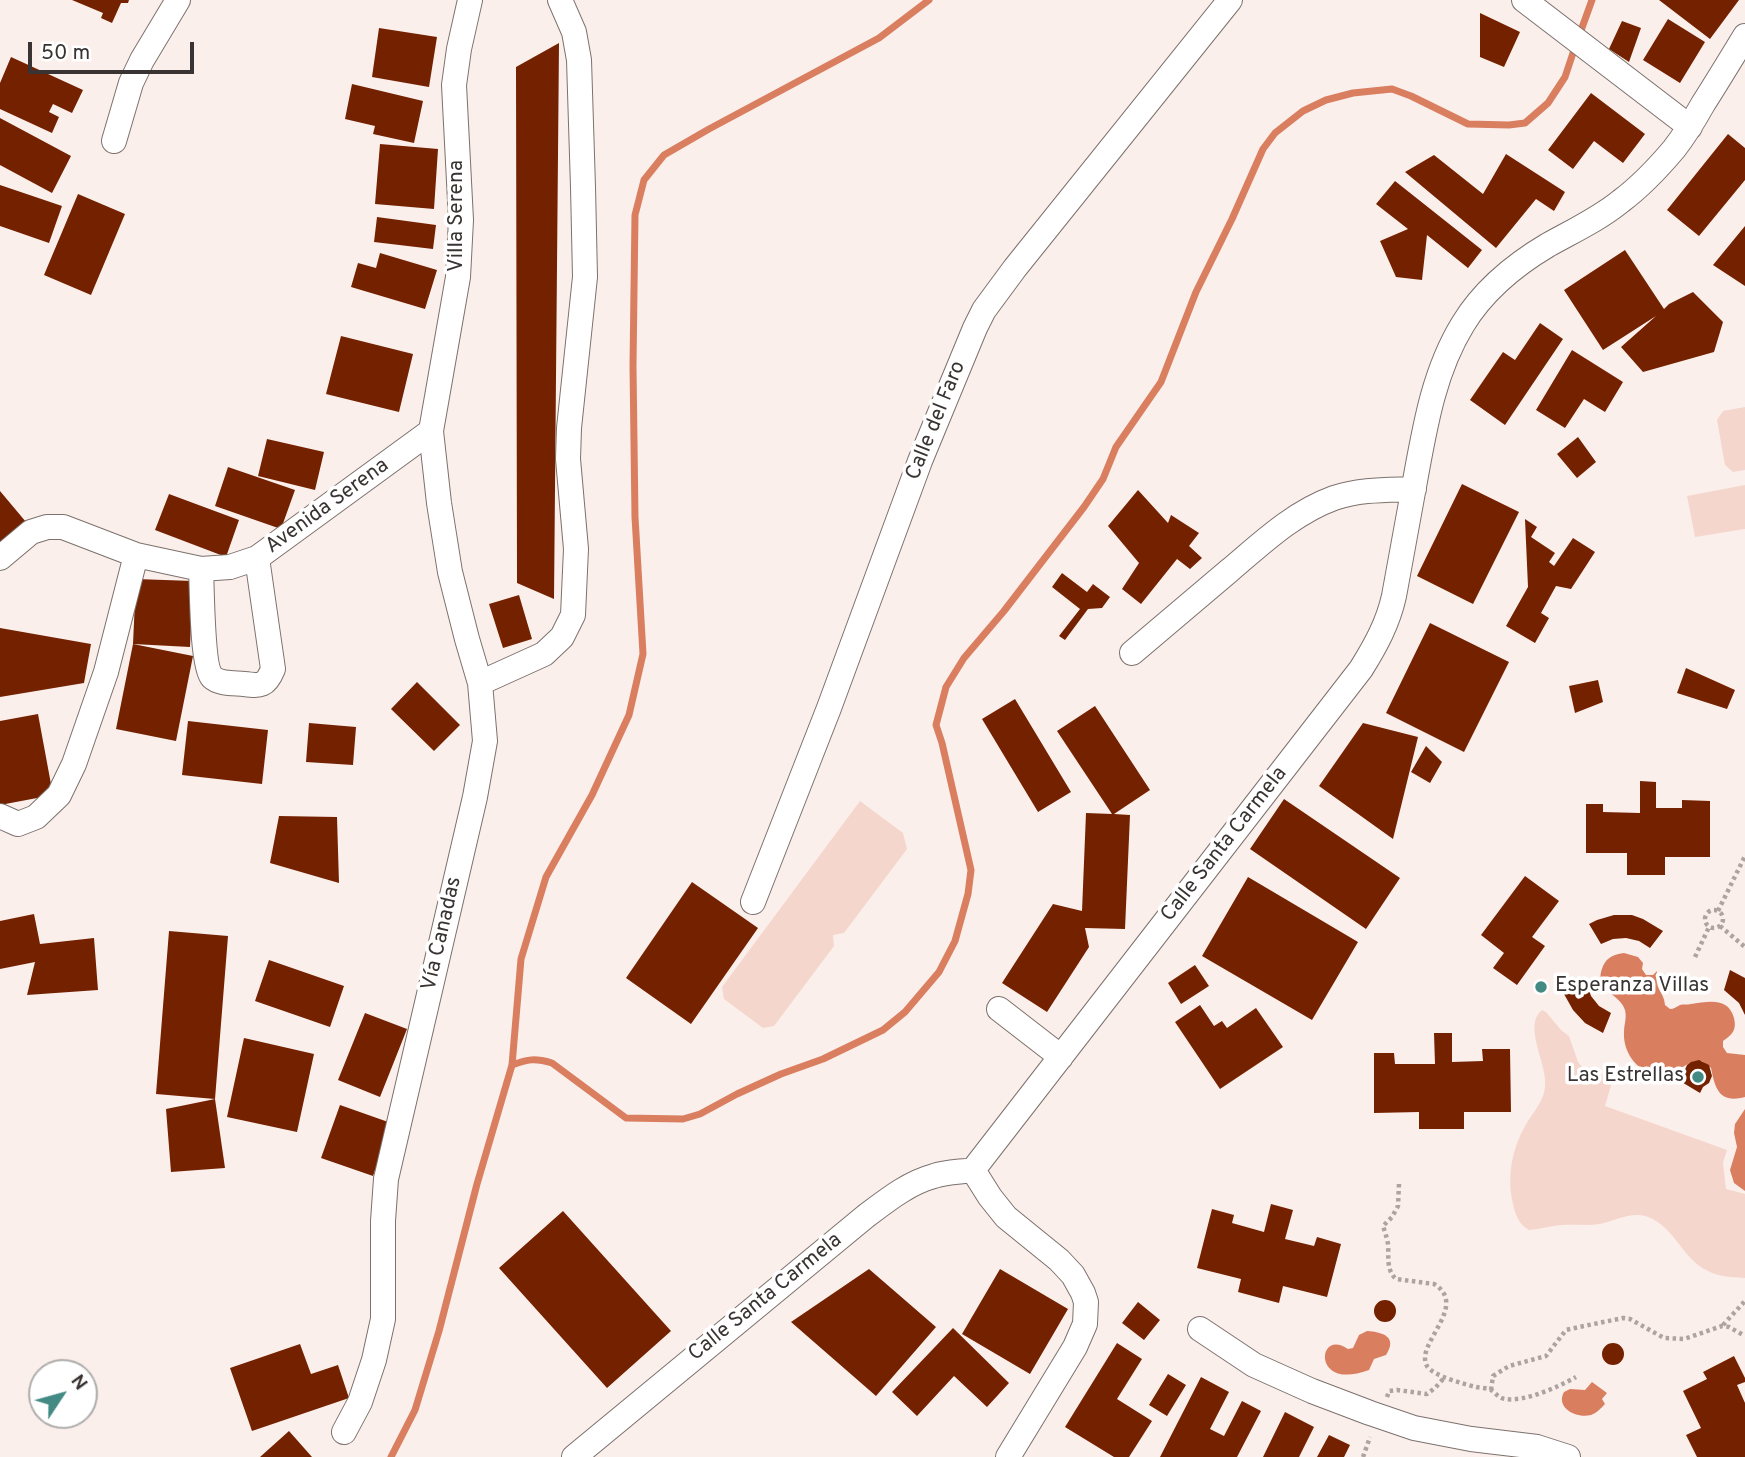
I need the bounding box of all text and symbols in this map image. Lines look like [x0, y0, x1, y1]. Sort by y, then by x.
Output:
scale bar [32, 28, 198, 72]
text: 50 m [41, 40, 90, 67]
street label: Villa Serena [445, 160, 471, 272]
street label: Calle del Faro [902, 358, 972, 484]
street label: Avenida Serena [261, 454, 395, 560]
street label: Calle Santa Carmela [1157, 762, 1293, 928]
street label: Vía Canadas [418, 875, 468, 993]
place label: Esperanza Villas [1555, 974, 1709, 1000]
marker: Esperanza Villas [1533, 979, 1549, 995]
place label: Las Estrellas [1567, 1064, 1684, 1090]
marker: Las Estrellas [1690, 1069, 1706, 1085]
street label: Calle Santa Carmela [684, 1228, 848, 1368]
north arrow [28, 1359, 98, 1429]
text: N [65, 1370, 92, 1395]

